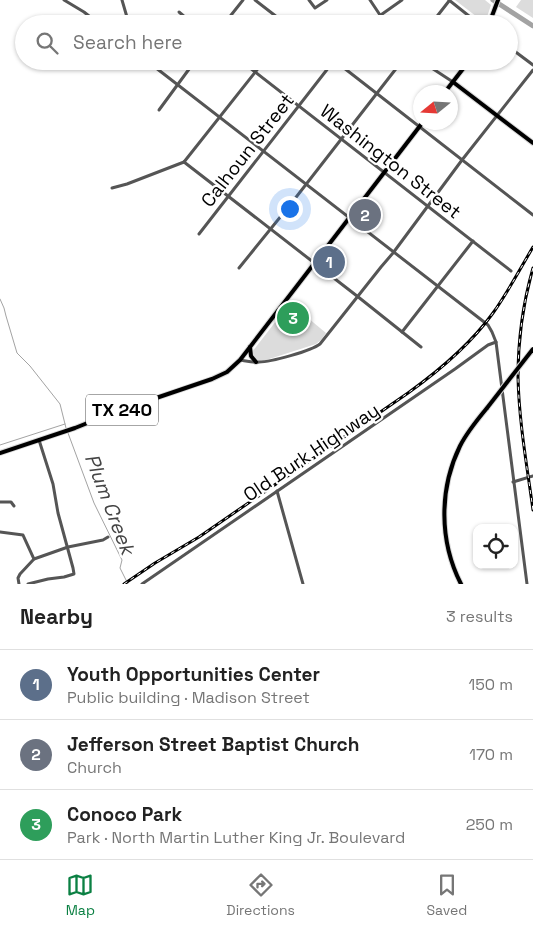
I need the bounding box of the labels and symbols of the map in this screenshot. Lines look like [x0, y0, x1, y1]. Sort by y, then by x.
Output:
north arrow [413, 85, 458, 130]
street label: Calhoun Street [195, 88, 300, 212]
street label: Washington Street [315, 99, 466, 224]
your location [277, 196, 303, 222]
pin: 2 [349, 196, 381, 234]
pin: 1 [313, 243, 345, 281]
pin: 3 [277, 299, 309, 337]
road number: TX 240 [86, 394, 158, 426]
street label: Old Burk Highway [238, 398, 384, 507]
water label: Plum Creek [79, 450, 142, 560]

